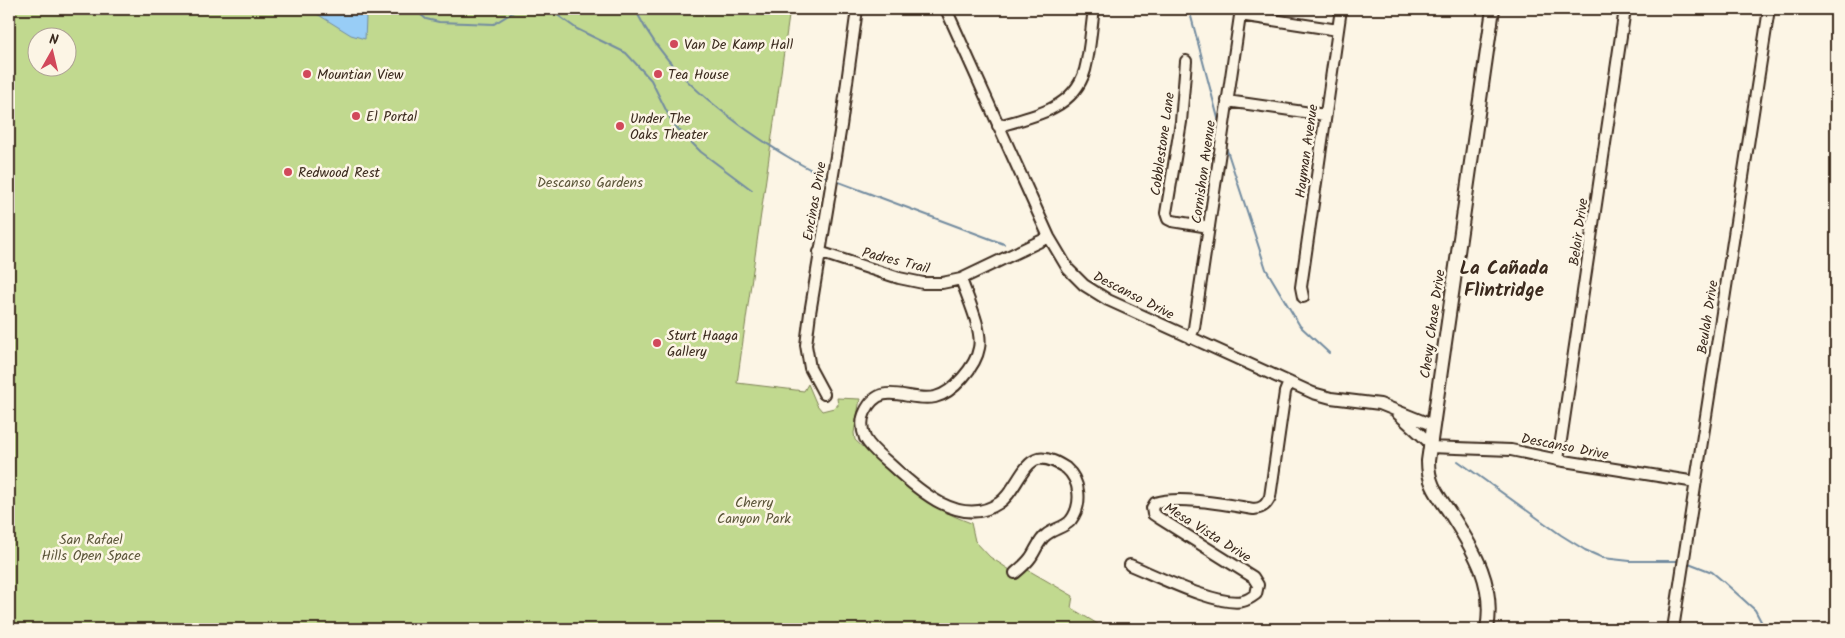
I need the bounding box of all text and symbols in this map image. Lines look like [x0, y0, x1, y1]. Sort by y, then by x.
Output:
north arrow [28, 28, 78, 78]
text: N [48, 29, 60, 52]
place label: Van De Kamp Hall [684, 34, 794, 56]
marker: Van De Kamp Hall [668, 38, 680, 50]
place label: Mountian View [317, 64, 404, 86]
place label: Tea House [668, 64, 729, 86]
marker: Mountian View [301, 68, 313, 80]
marker: Tea House [652, 68, 664, 80]
street label: Cobblestone Lane [1145, 90, 1181, 197]
street label: Hayman Avenue [1290, 102, 1325, 199]
place label: El Portal [366, 106, 418, 128]
place label: Under The Oaks Theater [630, 108, 709, 146]
marker: El Portal [350, 110, 362, 122]
street label: Cornishon Avenue [1186, 118, 1222, 225]
marker: Under The Oaks Theater [614, 120, 626, 132]
street label: Encinas Drive [797, 159, 833, 242]
place label: Redwood Rest [298, 162, 381, 184]
marker: Redwood Rest [282, 166, 294, 178]
park label: Descanso Gardens [537, 172, 643, 194]
street label: Belair Drive [1563, 196, 1595, 267]
street label: Padres Trail [860, 242, 933, 280]
district label: La Cañada Flintridge [1460, 254, 1549, 306]
street label: Descanso Drive [1089, 266, 1179, 326]
street label: Chevy Chase Drive [1414, 268, 1452, 380]
street label: Beulah Drive [1691, 278, 1725, 356]
place label: Sturt Haaga Gallery [667, 325, 738, 363]
marker: Sturt Haaga Gallery [651, 337, 663, 349]
street label: Descanso Drive [1519, 428, 1611, 466]
park label: Cherry Canyon Park [717, 492, 791, 530]
street label: Mesa Vista Drive [1160, 497, 1256, 569]
park label: San Rafael Hills Open Space [41, 529, 141, 567]

